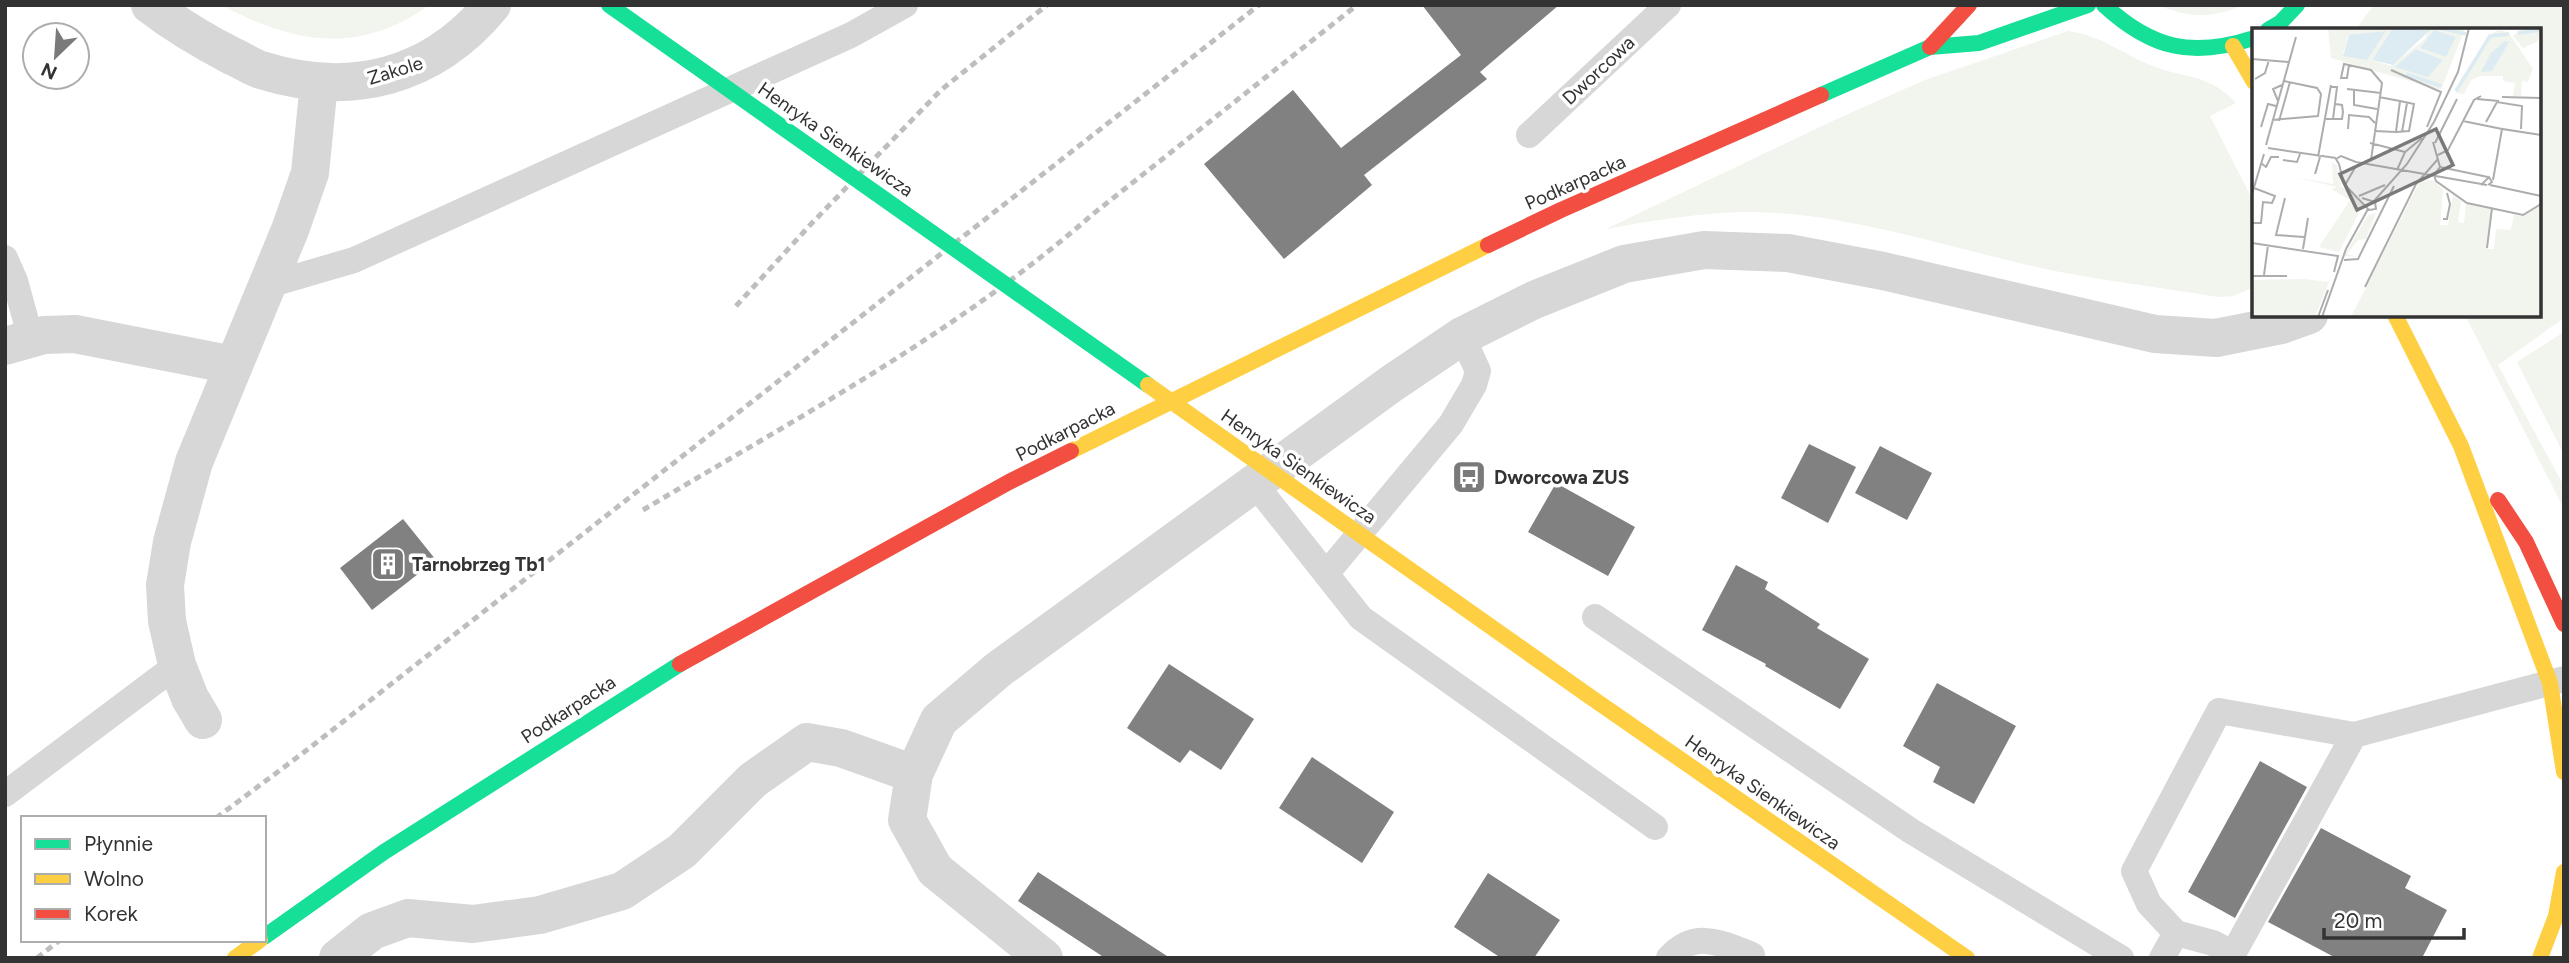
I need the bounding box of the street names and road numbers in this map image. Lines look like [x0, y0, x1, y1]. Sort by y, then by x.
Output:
street label: Dworcowa [1557, 31, 1639, 110]
street label: Zakole [365, 51, 426, 90]
street label: Henryka Sienkiewicza [754, 77, 918, 202]
street label: Podkarpacka [1521, 150, 1629, 215]
street label: Podkarpacka [1012, 397, 1119, 466]
street label: Henryka Sienkiewicza [1217, 404, 1381, 529]
street label: Podkarpacka [517, 670, 620, 748]
street label: Henryka Sienkiewicza [1681, 730, 1845, 855]

